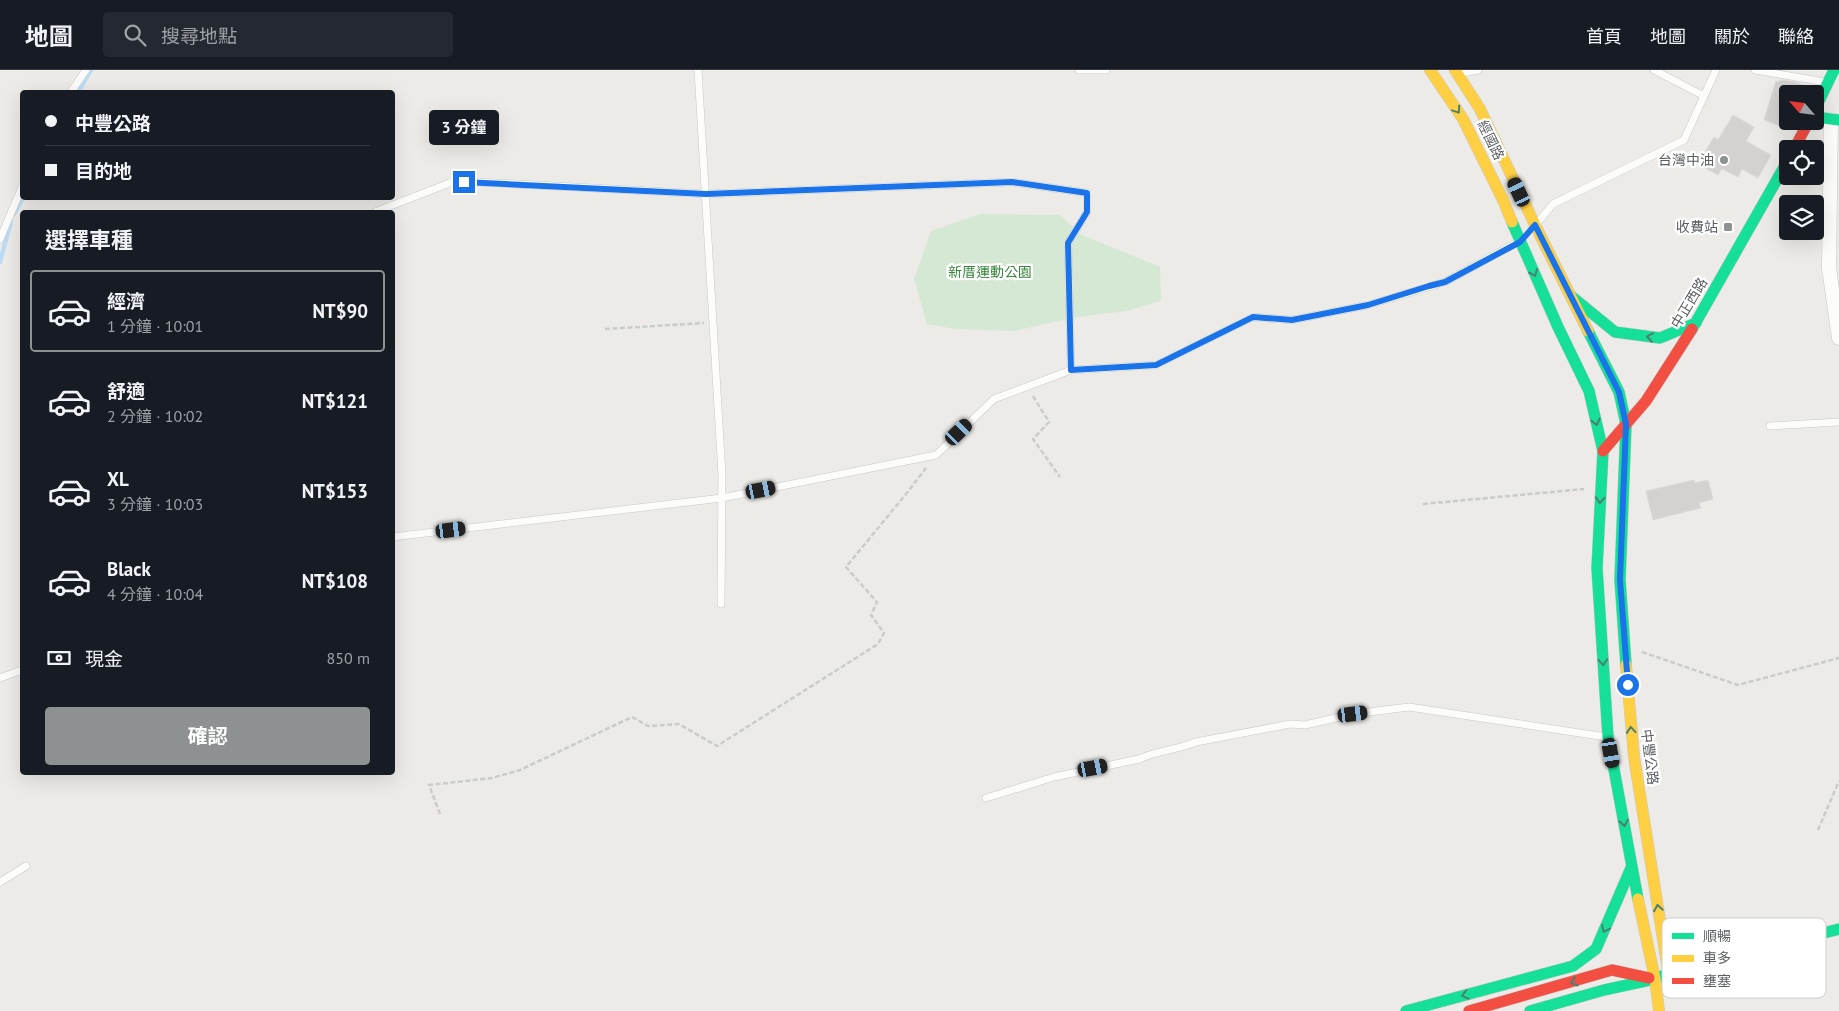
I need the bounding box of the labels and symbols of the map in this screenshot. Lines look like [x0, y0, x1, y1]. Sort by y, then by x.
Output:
north arrow [1779, 85, 1824, 130]
one-way arrow [1451, 105, 1461, 114]
callout: 3 分鐘 [429, 109, 499, 144]
street label: 經國路 [1474, 117, 1508, 163]
place label: 台灣中油 [1658, 151, 1714, 169]
marker: 台灣中油 [1718, 154, 1730, 166]
route end [453, 171, 475, 193]
car [1505, 175, 1532, 209]
place label: 收費站 [1676, 218, 1718, 236]
marker: 收費站 [1722, 221, 1734, 233]
park label: 新厝運動公園 [948, 263, 1032, 281]
one-way arrow [1527, 268, 1538, 277]
street label: 中正西路 [1667, 274, 1711, 332]
one-way arrow [1646, 332, 1654, 343]
car [942, 416, 975, 448]
one-way arrow [1590, 418, 1601, 427]
car [744, 480, 777, 500]
one-way arrow [1595, 496, 1606, 504]
car [435, 521, 466, 539]
one-way arrow [1597, 658, 1608, 666]
route start [1617, 674, 1639, 696]
car [1337, 705, 1368, 723]
one-way arrow [1626, 726, 1637, 734]
street label: 中豐公路 [1638, 728, 1662, 786]
car [1601, 737, 1620, 769]
car [1076, 758, 1109, 778]
one-way arrow [1618, 819, 1628, 827]
one-way arrow [1654, 903, 1664, 912]
legend [1662, 918, 1826, 998]
one-way arrow [1600, 924, 1611, 933]
text: 順暢 [1703, 927, 1731, 945]
text: 車多 [1703, 949, 1731, 967]
text: 壅塞 [1703, 972, 1731, 990]
one-way arrow [1571, 976, 1579, 986]
one-way arrow [1460, 989, 1469, 1000]

